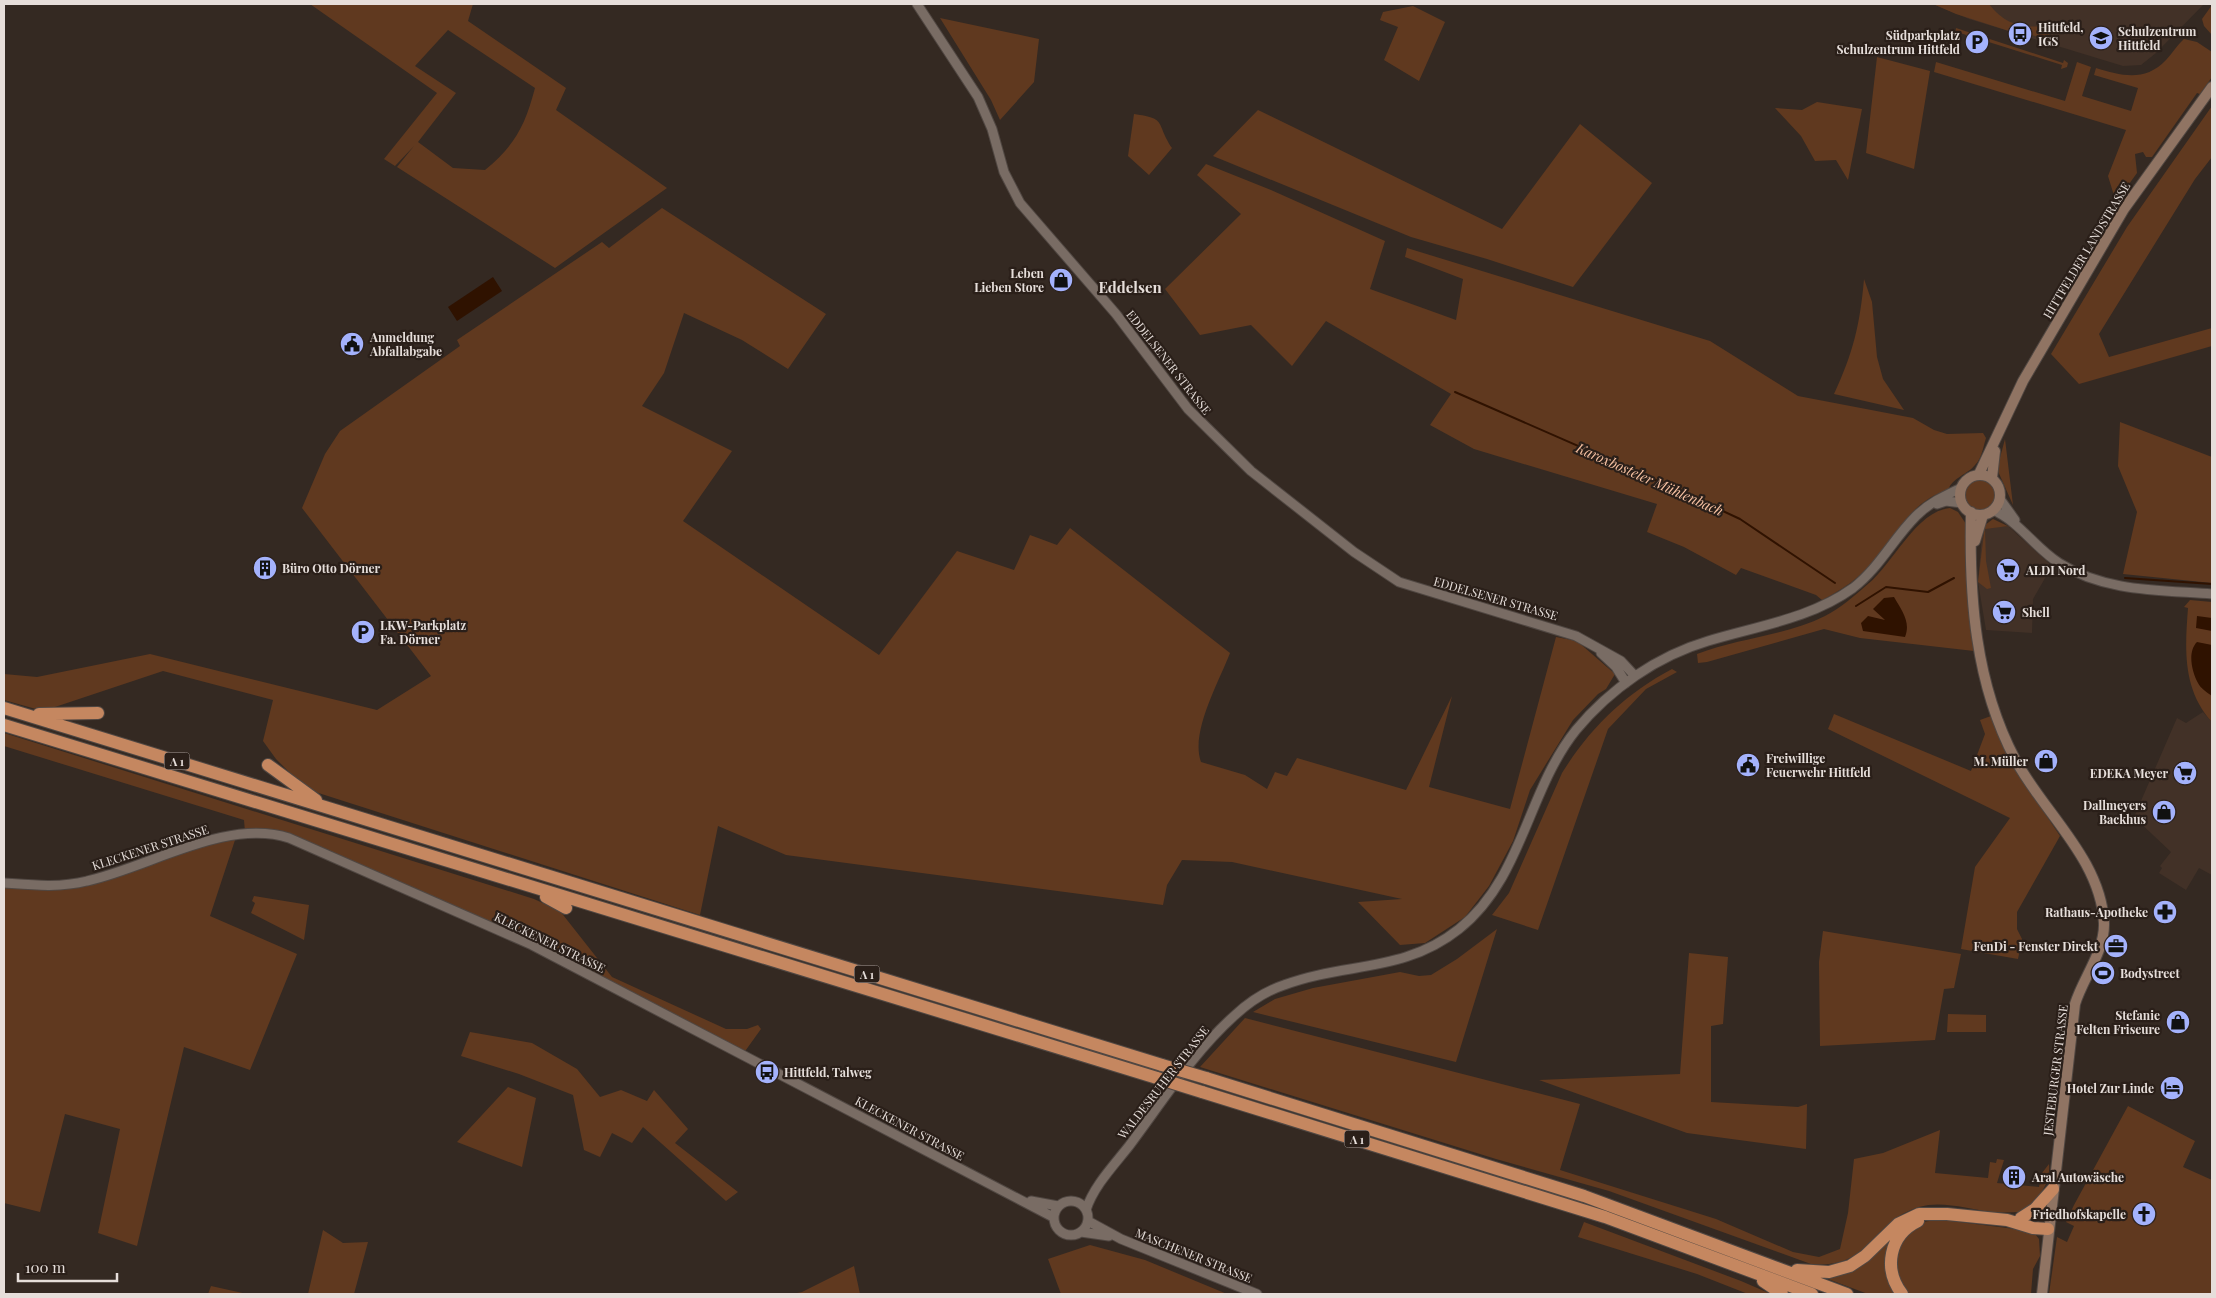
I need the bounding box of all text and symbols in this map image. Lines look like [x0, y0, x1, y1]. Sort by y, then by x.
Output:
place label: Hittfeld, IGS [2038, 19, 2084, 49]
bus stop icon: Hittfeld, IGS [2007, 21, 2033, 47]
place label: Schulzentrum Hittfeld [2118, 23, 2196, 53]
school or university icon: Schulzentrum Hittfeld [2088, 25, 2114, 51]
place label: Südparkplatz Schulzentrum Hittfeld [1837, 27, 1960, 57]
parking icon: Südparkplatz Schulzentrum Hittfeld [1964, 29, 1990, 55]
street label: HITTFELDER LANDSTRASSE [2039, 179, 2133, 321]
place label: Leben Lieben Store [974, 265, 1045, 295]
shop icon: Leben Lieben Store [1048, 267, 1074, 293]
district label: Eddelsen [1098, 277, 1162, 297]
street label: EDDELSENER STRASSE [1123, 306, 1215, 418]
place label: Anmeldung Abfallabgabe [369, 329, 442, 359]
public building icon: Anmeldung Abfallabgabe [339, 331, 365, 357]
water label: Karoxbosteler Mühlenbach [1573, 438, 1727, 520]
building icon: Büro Otto Dörner [252, 555, 278, 581]
supermarket icon: ALDI Nord [1995, 557, 2021, 583]
place label: Büro Otto Dörner [282, 560, 381, 576]
place label: ALDI Nord [2025, 562, 2085, 578]
street label: EDDELSENER STRASSE [1432, 573, 1560, 623]
supermarket icon: Shell [1991, 599, 2017, 625]
place label: Shell [2022, 604, 2050, 620]
place label: LKW-Parkplatz Fa. Dörner [380, 617, 466, 647]
parking icon: LKW-Parkplatz Fa. Dörner [350, 619, 376, 645]
shop icon: M. Müller [2033, 748, 2059, 774]
place label: Freiwillige Feuerwehr Hittfeld [1766, 750, 1871, 780]
road number: A 1 [164, 752, 190, 769]
public building icon: Freiwillige Feuerwehr Hittfeld [1735, 752, 1761, 778]
place label: M. Müller [1974, 753, 2028, 769]
supermarket icon: EDEKA Meyer [2172, 760, 2198, 786]
place label: EDEKA Meyer [2090, 765, 2168, 781]
place label: Dallmeyers Backhus [2083, 797, 2146, 827]
shop icon: Dallmeyers Backhus [2151, 799, 2177, 825]
street label: KLECKENER STRASSE [90, 821, 210, 873]
pharmacy icon: Rathaus-Apotheke [2152, 899, 2178, 925]
place label: Rathaus-Apotheke [2045, 904, 2148, 920]
street label: KLECKENER STRASSE [492, 908, 608, 976]
office icon: FenDi - Fenster Direkt [2103, 933, 2129, 959]
place label: FenDi - Fenster Direkt [1974, 938, 2099, 954]
sports icon: Bodystreet [2090, 960, 2116, 986]
place label: Bodystreet [2120, 965, 2180, 981]
road number: A 1 [854, 966, 880, 982]
street label: JESTEBURGER STRASSE [2039, 1004, 2071, 1137]
place label: Stefanie Felten Friseure [2076, 1007, 2160, 1037]
shop icon: Stefanie Felten Friseure [2165, 1009, 2191, 1035]
street label: WALDESRUHER STRASSE [1113, 1022, 1212, 1143]
bus stop icon: Hittfeld, Talweg [754, 1059, 780, 1085]
place label: Hittfeld, Talweg [784, 1064, 872, 1080]
hotel icon: Hotel Zur Linde [2159, 1075, 2185, 1101]
place label: Hotel Zur Linde [2067, 1080, 2154, 1096]
street label: KLECKENER STRASSE [853, 1092, 967, 1164]
road number: A 1 [1344, 1130, 1370, 1148]
building icon: Aral Autowäsche [2001, 1164, 2027, 1190]
place label: Aral Autowäsche [2031, 1169, 2124, 1185]
church icon: Friedhofskapelle [2131, 1201, 2157, 1227]
place label: Friedhofskapelle [2033, 1206, 2126, 1222]
street label: MASCHENER STRASSE [1133, 1224, 1255, 1286]
scale bar [18, 1250, 116, 1282]
text: 100 m [25, 1257, 66, 1277]

